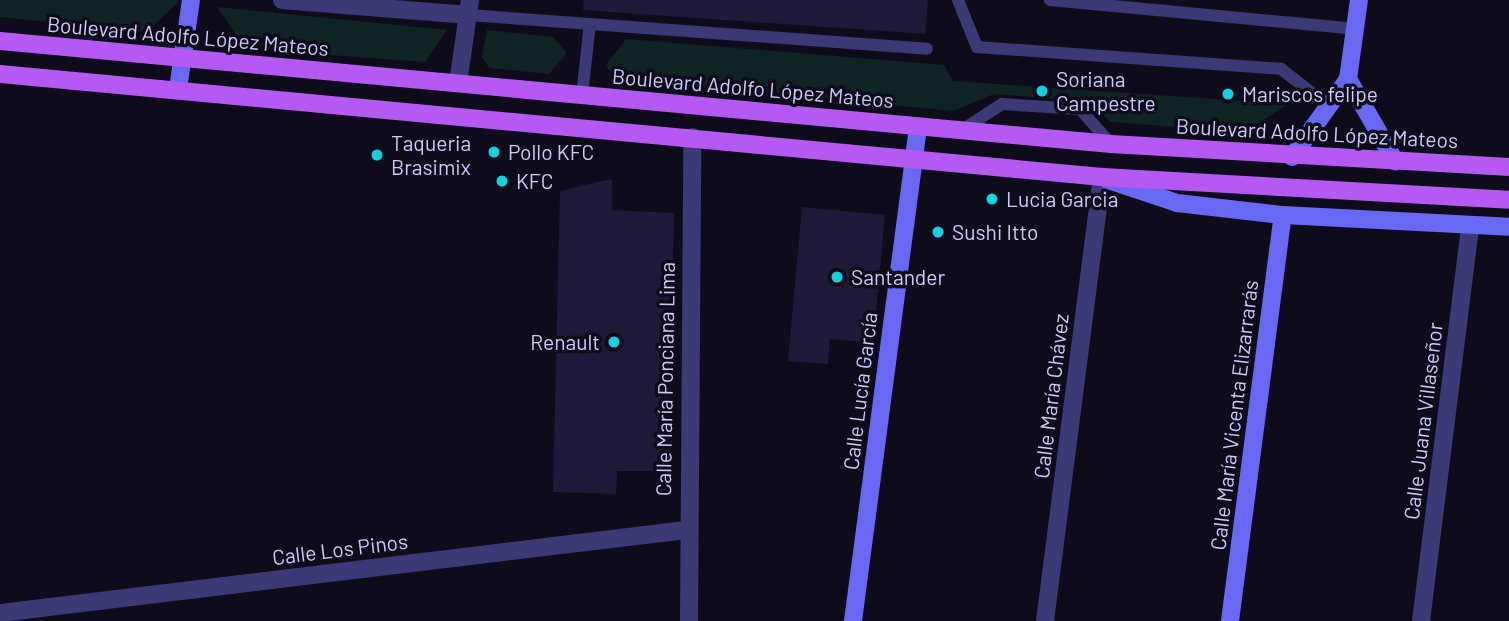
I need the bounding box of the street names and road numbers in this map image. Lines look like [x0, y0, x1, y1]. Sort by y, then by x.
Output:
street label: Boulevard Adolfo López Mateos [46, 11, 330, 61]
street label: Boulevard Adolfo López Mateos [611, 63, 895, 113]
street label: Boulevard Adolfo López Mateos [1175, 113, 1459, 153]
street label: Calle María Ponciana Lima [650, 262, 680, 496]
street label: Calle María Vicenta Elizarrarás [1205, 278, 1263, 552]
street label: Calle Lucía García [838, 311, 882, 471]
street label: Calle María Chávez [1028, 312, 1074, 480]
street label: Calle Juana Villaseñor [1398, 321, 1448, 521]
street label: Calle Los Pinos [271, 528, 409, 570]

